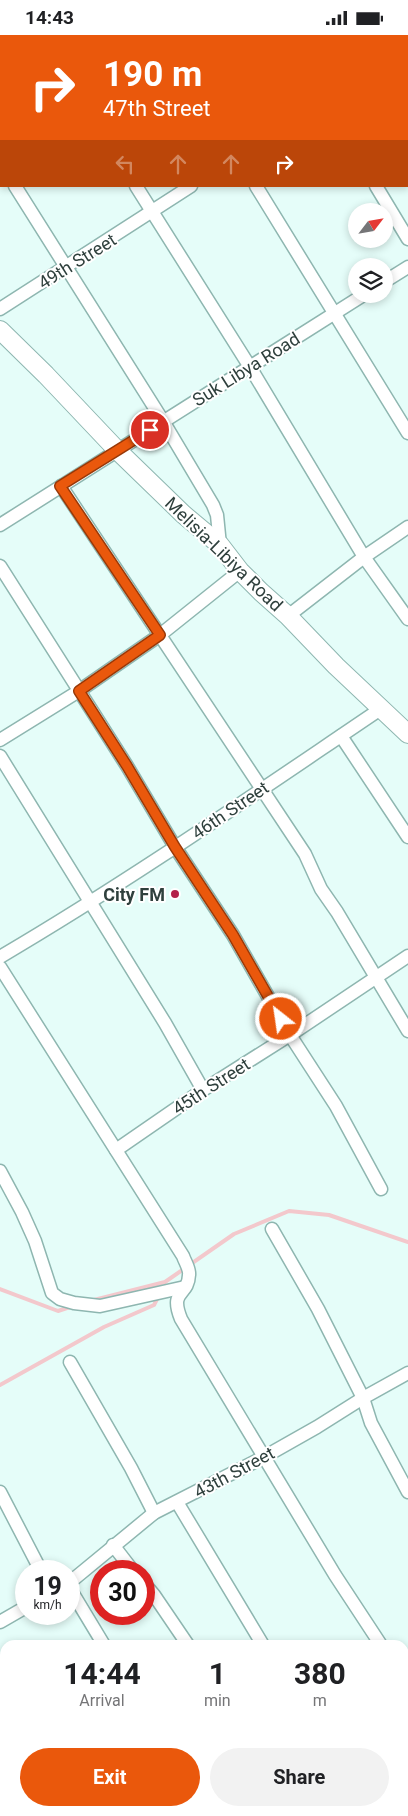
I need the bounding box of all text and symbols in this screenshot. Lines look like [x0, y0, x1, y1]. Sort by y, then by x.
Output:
text: 14:43 [25, 6, 74, 29]
text: 190 m [103, 54, 202, 95]
icon: right [20, 55, 85, 120]
text: 47th Street [103, 96, 211, 121]
icon: left [111, 150, 139, 178]
icon: ahead [164, 150, 192, 178]
icon: ahead [217, 150, 245, 178]
icon: right [270, 150, 298, 178]
north arrow [348, 203, 392, 247]
map controls [348, 203, 393, 303]
street label: 49th Street [34, 229, 120, 293]
button: layers [348, 258, 393, 303]
street label: Suk Libya Road [189, 328, 303, 410]
pin [129, 409, 171, 451]
icon: arrive [136, 416, 164, 444]
street label: Melisia-Libiya Road [161, 493, 287, 615]
street label: 46th Street [188, 777, 272, 843]
place label: City FM [103, 884, 165, 905]
marker: City FM [169, 888, 181, 900]
position arrow [254, 992, 306, 1044]
street label: 45th Street [168, 1053, 254, 1119]
street label: 43th Street [190, 1442, 278, 1502]
speed limit sign: 30 [90, 1560, 155, 1625]
text: 19 [33, 1572, 62, 1601]
text: km/h [33, 1598, 62, 1612]
text: 14:44 [63, 1656, 141, 1691]
text: 1 [209, 1656, 226, 1691]
text: 380 [294, 1656, 346, 1691]
text: Arrival [79, 1691, 125, 1710]
text: min [204, 1691, 231, 1710]
text: m [313, 1691, 327, 1710]
button: Exit [20, 1748, 200, 1806]
button: Share [210, 1748, 389, 1806]

